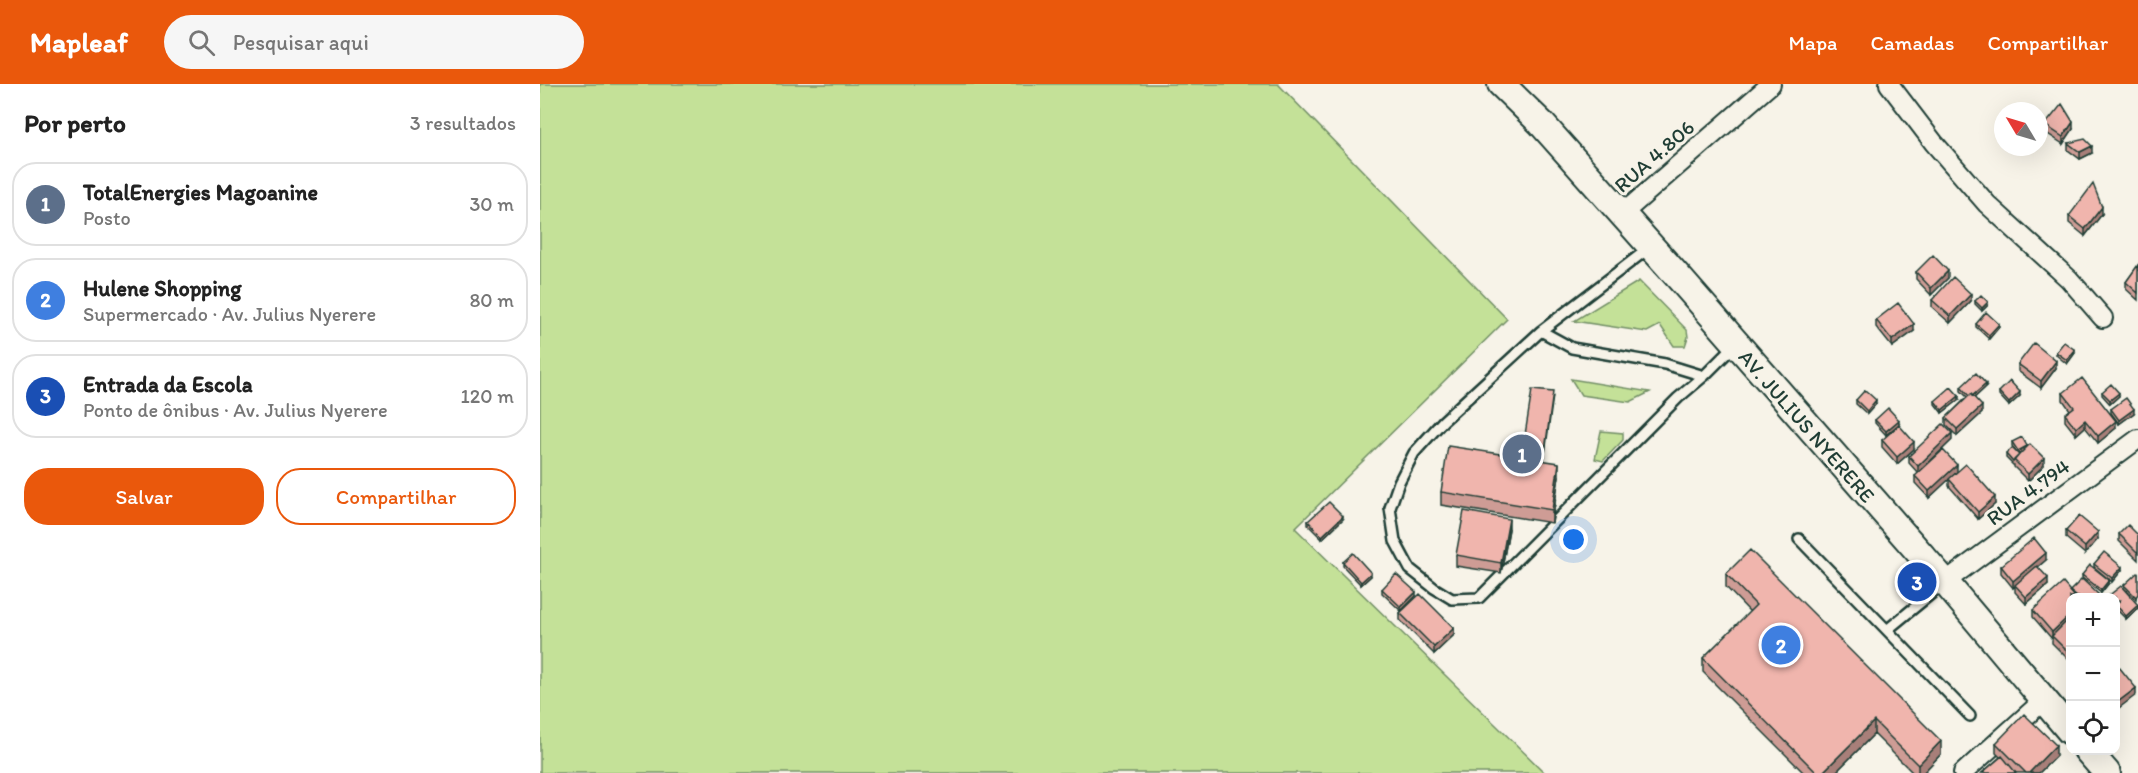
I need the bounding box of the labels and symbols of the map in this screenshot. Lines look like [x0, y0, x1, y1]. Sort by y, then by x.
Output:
north arrow [1994, 102, 2048, 156]
street label: RUA 4.806 [1609, 114, 1699, 198]
street label: AV. JULIUS NYERERE [1734, 344, 1880, 508]
pin: 1 [1502, 432, 1542, 476]
street label: RUA 4.794 [1982, 453, 2075, 531]
your location [1559, 525, 1588, 554]
pin: 3 [1898, 560, 1936, 604]
pin: 2 [1762, 622, 1800, 668]

